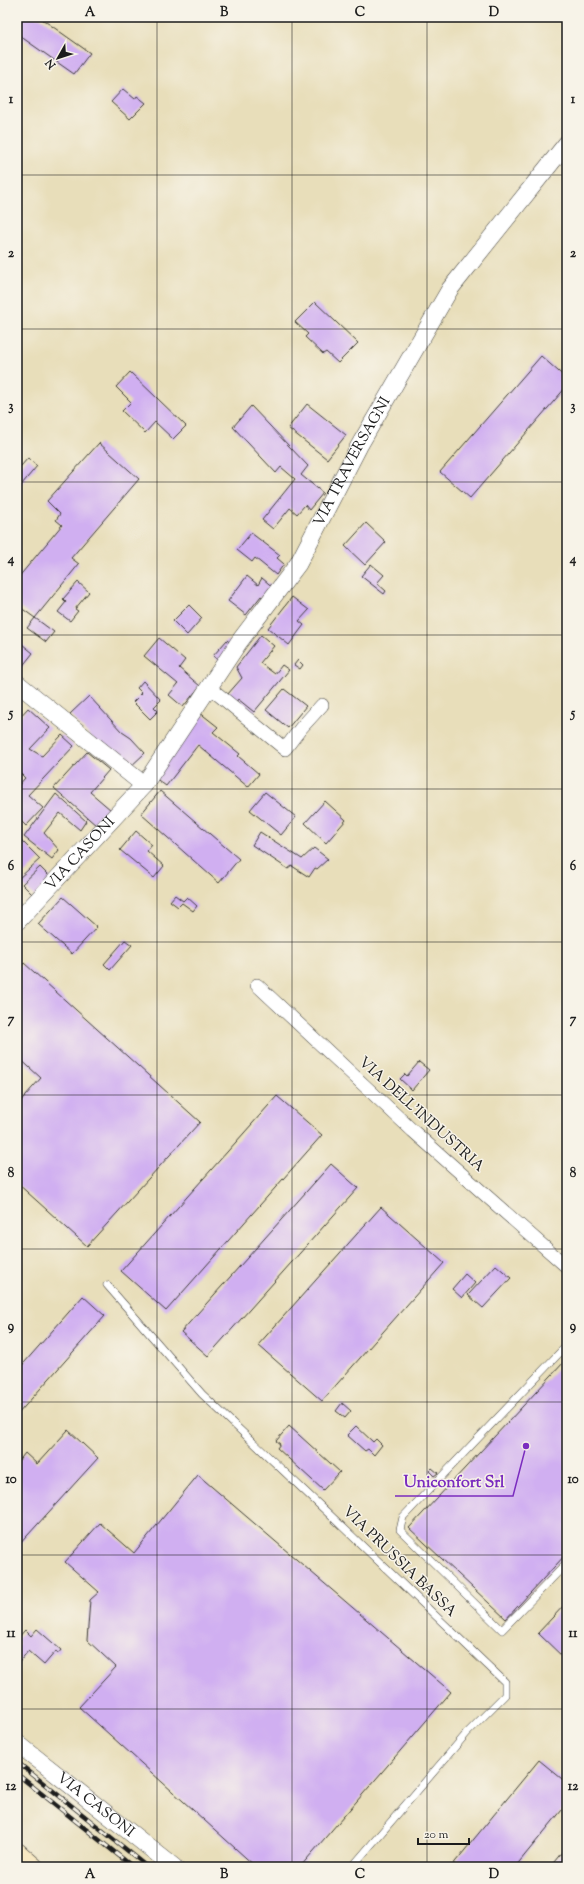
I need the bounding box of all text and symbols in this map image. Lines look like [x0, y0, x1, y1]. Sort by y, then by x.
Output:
text: A [85, 4, 96, 22]
text: B [220, 4, 229, 22]
text: C [355, 4, 365, 22]
text: D [489, 4, 499, 22]
north arrow [38, 38, 78, 78]
text: N [42, 55, 61, 73]
text: 1 [9, 91, 14, 109]
text: 1 [571, 91, 576, 109]
text: 2 [8, 245, 15, 263]
text: 2 [570, 245, 577, 263]
street label: VIA TRAVERSAGNI [309, 393, 396, 530]
text: 3 [8, 398, 14, 416]
text: 3 [570, 398, 576, 416]
text: 4 [7, 551, 15, 569]
text: 4 [569, 551, 577, 569]
text: 5 [8, 705, 14, 723]
text: 5 [570, 705, 576, 723]
street label: VIA CASONI [40, 812, 120, 896]
text: 6 [8, 858, 15, 876]
text: 6 [570, 858, 577, 876]
text: 7 [8, 1011, 15, 1029]
text: 7 [570, 1011, 577, 1029]
street label: VIA DELL'INDUSTRIA [353, 1053, 489, 1177]
text: 8 [8, 1165, 15, 1183]
text: 8 [570, 1165, 577, 1183]
text: 9 [8, 1318, 15, 1336]
text: 9 [570, 1318, 577, 1336]
callout: Uniconfort Srl [395, 1468, 513, 1496]
text: 10 [5, 1471, 17, 1489]
text: 10 [567, 1471, 579, 1489]
text: Uniconfort Srl [403, 1472, 505, 1495]
street label: VIA PRUSSIA BASSA [337, 1502, 461, 1622]
text: 11 [7, 1625, 16, 1643]
text: 11 [569, 1625, 578, 1643]
street label: VIA CASONI [52, 1768, 139, 1842]
text: 12 [6, 1778, 17, 1796]
text: 12 [568, 1778, 579, 1796]
scale bar [418, 1820, 469, 1846]
text: 20 m [424, 1826, 449, 1844]
text: A [85, 1866, 96, 1884]
text: B [220, 1866, 229, 1884]
text: C [355, 1866, 365, 1884]
text: D [489, 1866, 499, 1884]

